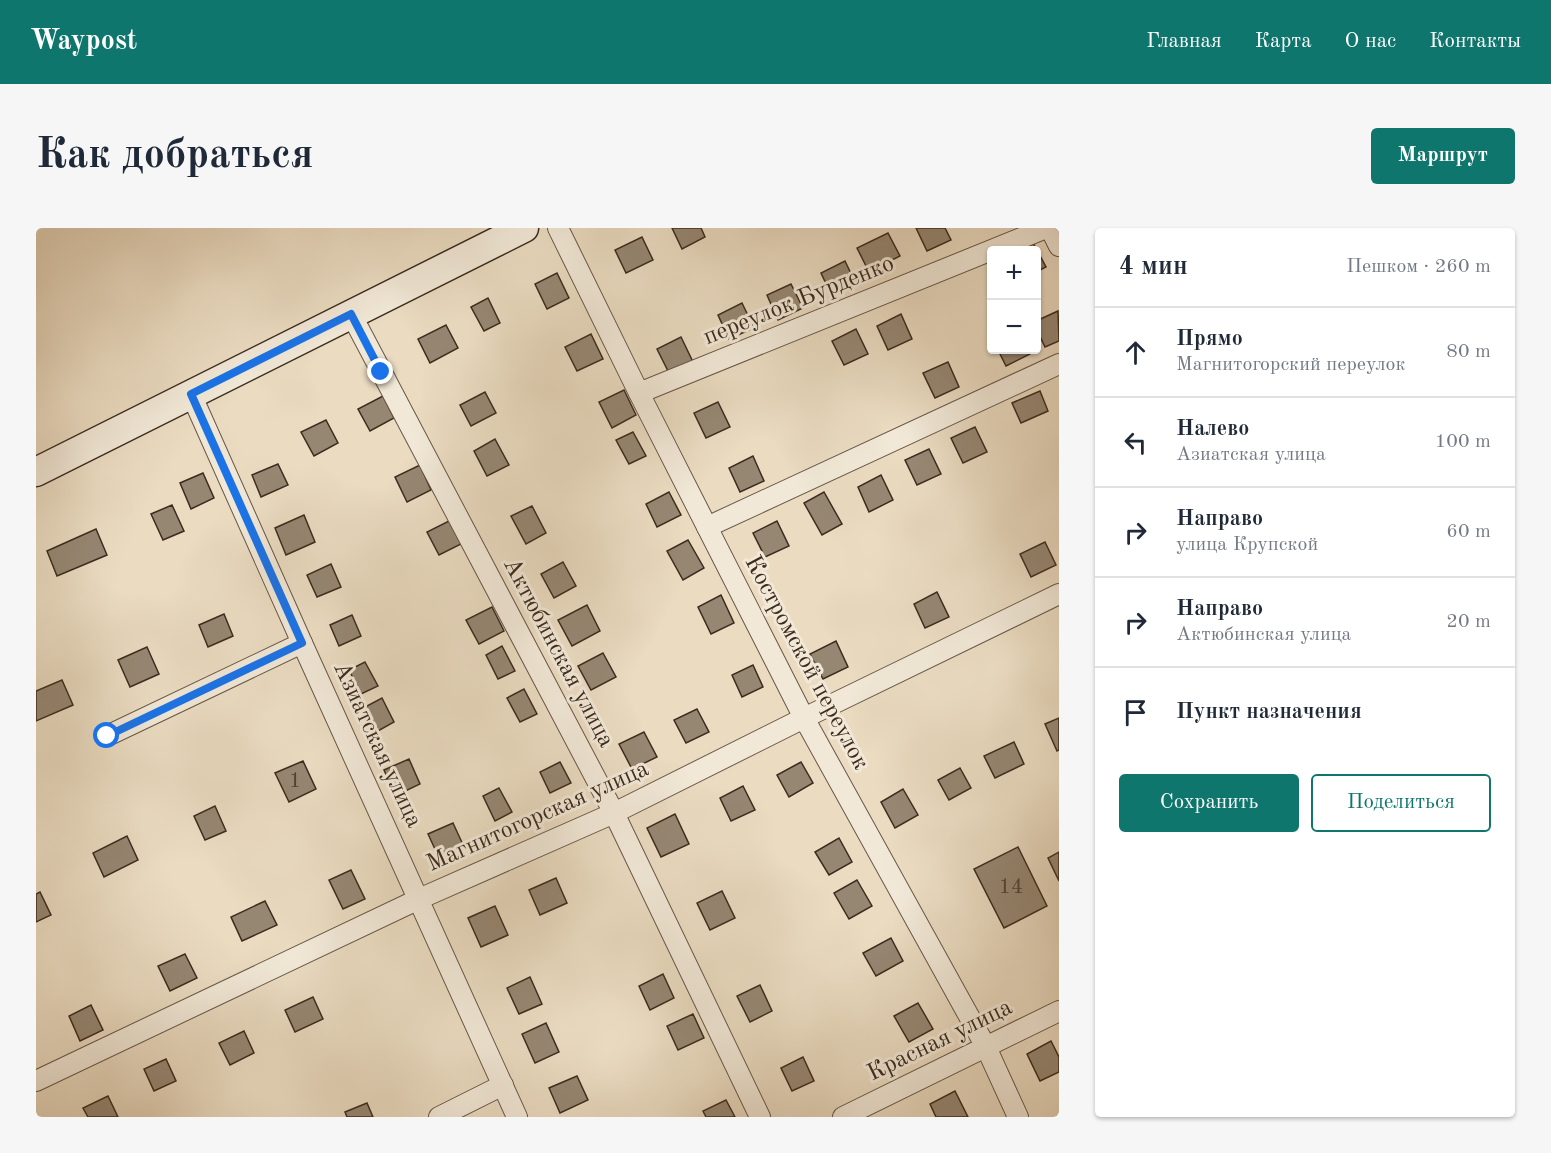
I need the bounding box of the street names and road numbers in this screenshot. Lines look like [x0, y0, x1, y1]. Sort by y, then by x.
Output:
street label: переулок Бурденко [700, 252, 898, 350]
street label: Костромской переулок [739, 552, 873, 774]
street label: Актюбинская улица [498, 554, 618, 752]
street label: Азиатская улица [328, 658, 426, 832]
street label: Магнитогорская улица [423, 757, 653, 877]
street label: Красная улица [864, 996, 1016, 1086]

